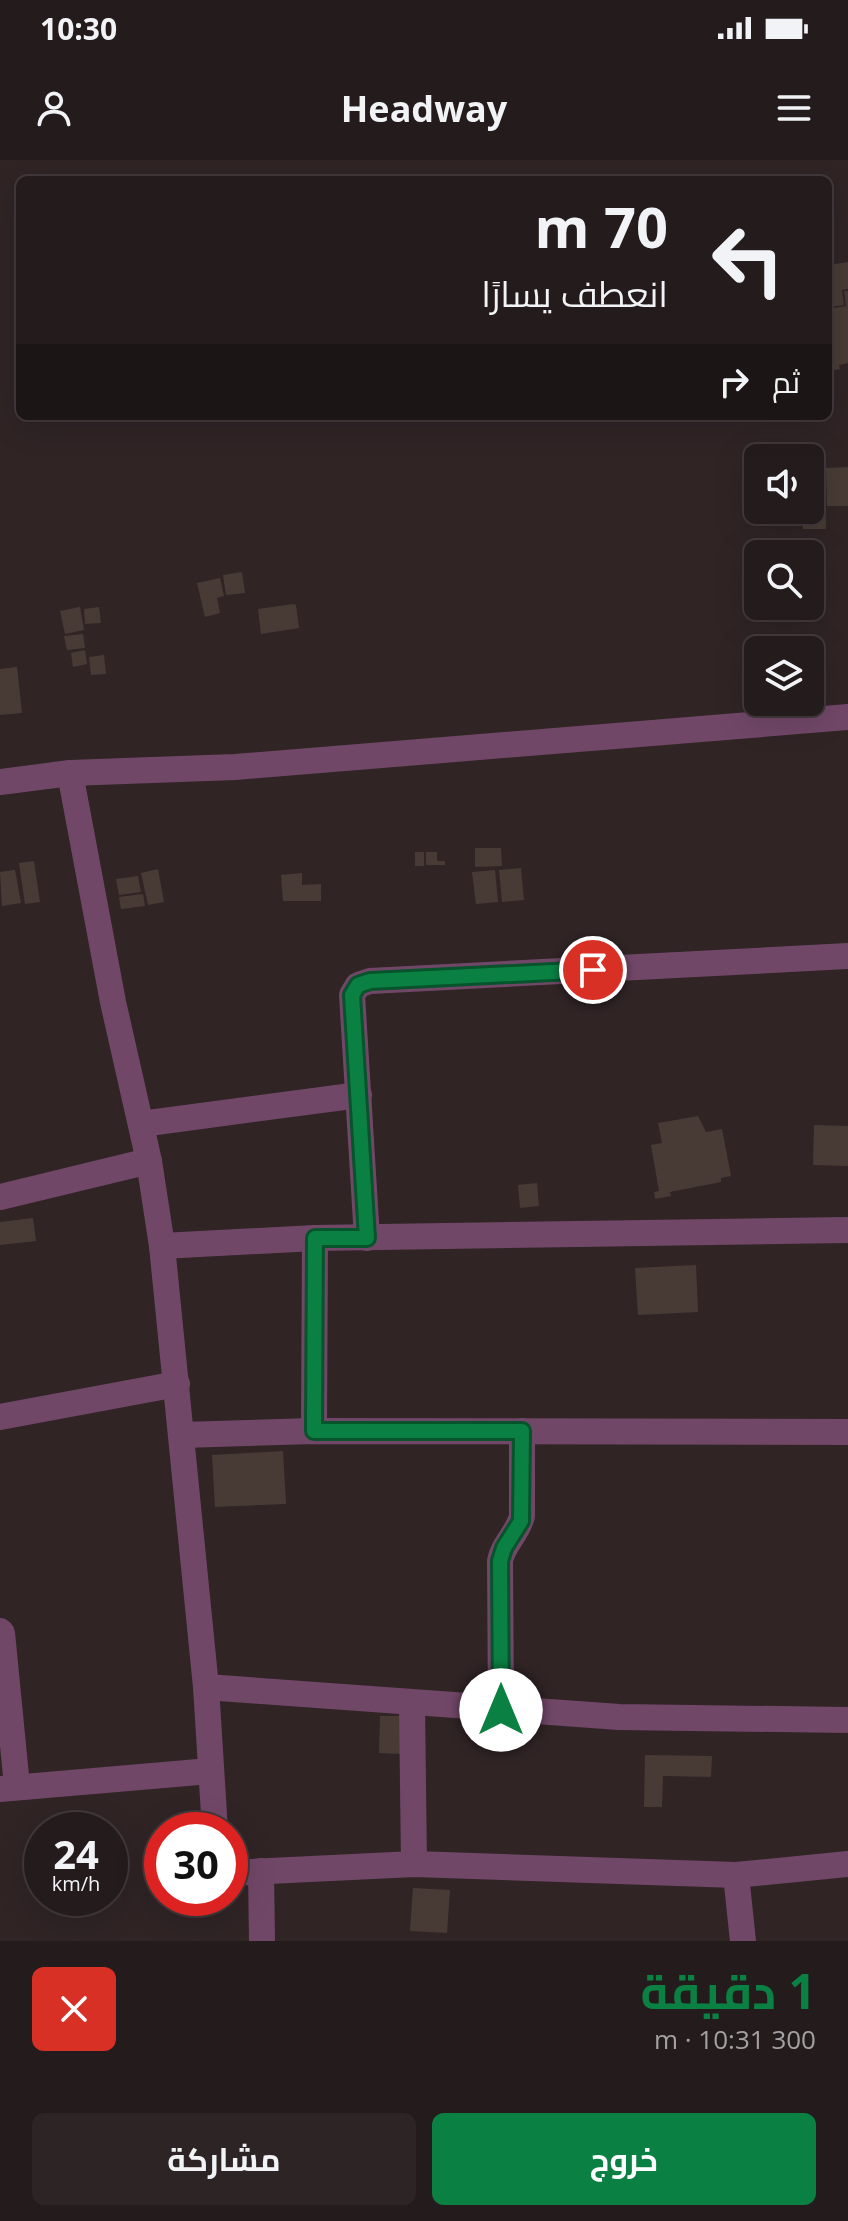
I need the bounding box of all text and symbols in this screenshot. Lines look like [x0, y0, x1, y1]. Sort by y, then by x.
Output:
text: 10:30 [40, 8, 117, 49]
text: Headway [341, 84, 507, 133]
icon: person [32, 86, 76, 130]
icon: menu [772, 86, 816, 130]
text: 70 m [534, 188, 668, 264]
icon: left [696, 208, 800, 312]
text: انعطف يسارًا [481, 269, 668, 318]
icon: right [712, 360, 756, 404]
text: ثم [772, 361, 800, 402]
map controls [744, 444, 824, 716]
button: sound [744, 444, 824, 524]
button: search [744, 540, 824, 620]
button: layers [744, 636, 824, 716]
pin [559, 936, 627, 1004]
icon: arrive [571, 948, 615, 992]
position arrow [459, 1668, 543, 1752]
speed limit sign: 30 [144, 1812, 248, 1916]
text: 24 [53, 1826, 99, 1881]
text: km/h [52, 1870, 100, 1897]
text: 1 دقيقة [640, 1958, 816, 2023]
button: close [32, 1967, 116, 2051]
text: 300 m · 10:31 [654, 2021, 816, 2057]
button: مشاركة [32, 2113, 416, 2205]
button: خروج [432, 2113, 816, 2205]

